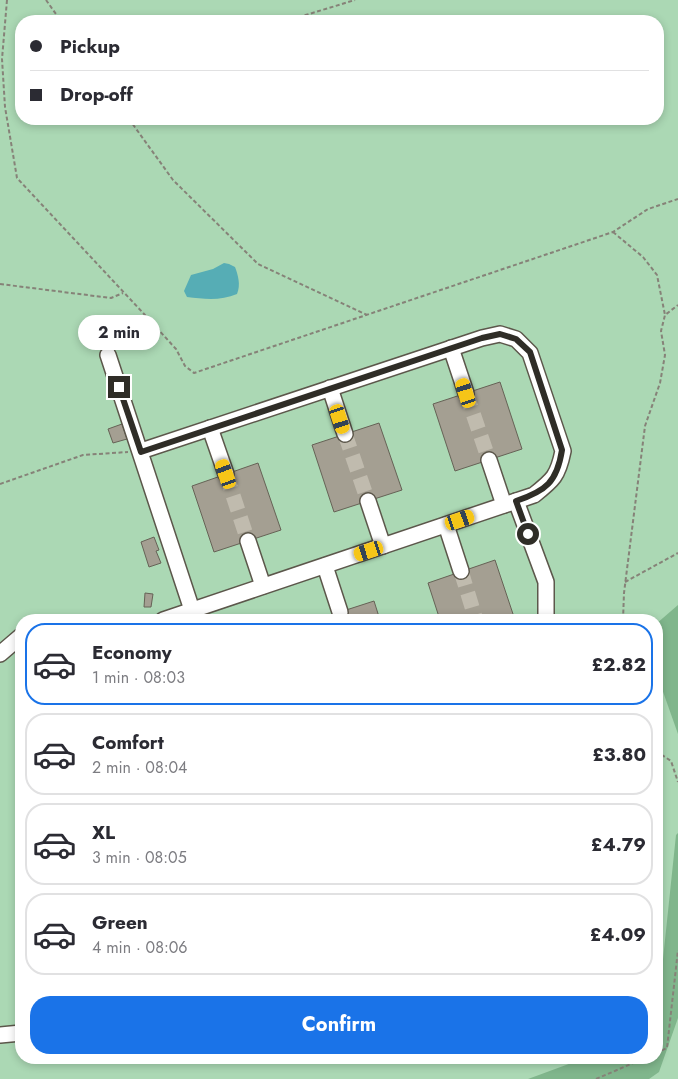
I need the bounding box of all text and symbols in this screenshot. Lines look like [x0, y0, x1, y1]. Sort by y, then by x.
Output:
text: Pickup [60, 33, 120, 60]
text: Drop-off [60, 81, 133, 108]
callout: 2 min [78, 314, 160, 350]
text: 2 min [98, 321, 140, 344]
route end [108, 376, 130, 398]
car [454, 376, 477, 410]
car [328, 402, 351, 436]
car [213, 457, 238, 491]
car [443, 508, 476, 532]
route start [517, 523, 539, 545]
car [352, 539, 385, 563]
text: Economy [92, 639, 172, 666]
icon: car [32, 642, 77, 687]
text: £2.82 [591, 651, 646, 678]
text: 1 min · 08:03 [92, 666, 185, 689]
text: Comfort [92, 729, 164, 756]
icon: car [32, 732, 77, 777]
text: £3.80 [592, 741, 646, 768]
text: 2 min · 08:04 [92, 756, 187, 779]
text: XL [92, 819, 115, 846]
icon: car [32, 822, 77, 867]
text: £4.79 [591, 831, 646, 858]
text: 3 min · 08:05 [92, 846, 187, 869]
text: Green [92, 909, 148, 936]
icon: car [32, 912, 77, 957]
text: £4.09 [590, 921, 646, 948]
text: 4 min · 08:06 [92, 936, 188, 959]
button: Confirm [30, 996, 648, 1054]

